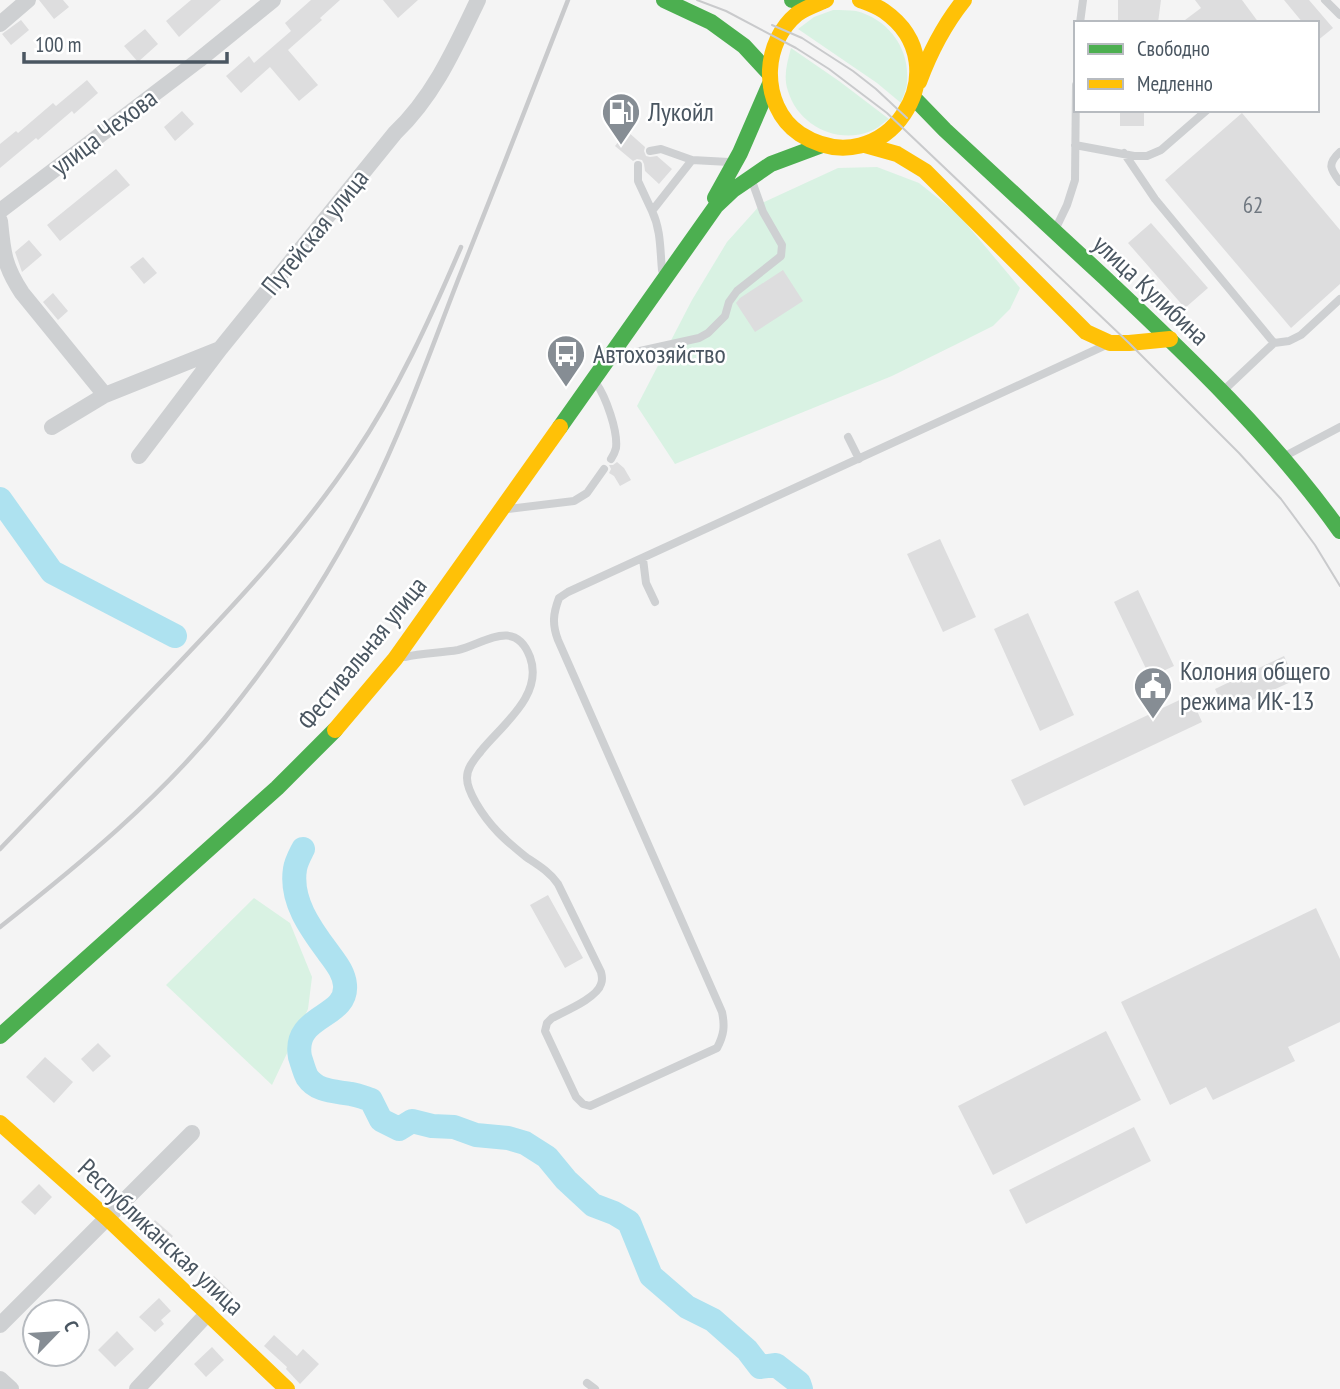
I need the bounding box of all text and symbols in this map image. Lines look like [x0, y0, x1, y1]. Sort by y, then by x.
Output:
scale bar [24, 21, 228, 65]
legend [1074, 21, 1319, 112]
text: 100 m [35, 31, 81, 58]
text: Свободно [1137, 35, 1210, 62]
text: Медленно [1137, 70, 1213, 97]
street label: улица Чехова [44, 81, 163, 182]
fuel station icon: Лукойл [600, 91, 642, 146]
place label: Лукойл [647, 95, 714, 128]
street label: Путейская улица [254, 162, 375, 301]
house number: 62 [1243, 190, 1263, 219]
street label: улица Кулибина [1086, 227, 1216, 352]
bus stop icon: Автохозяйство [545, 333, 587, 388]
place label: Автохозяйство [593, 337, 726, 370]
street label: Фестивальная улица [290, 569, 433, 736]
place label: Колония общего режима ИК-13 [1180, 654, 1331, 717]
public building icon: Колония общего режима ИК-13 [1132, 665, 1174, 720]
street label: Республиканская улица [71, 1151, 251, 1322]
north arrow [21, 1298, 91, 1368]
text: С [59, 1317, 84, 1335]

